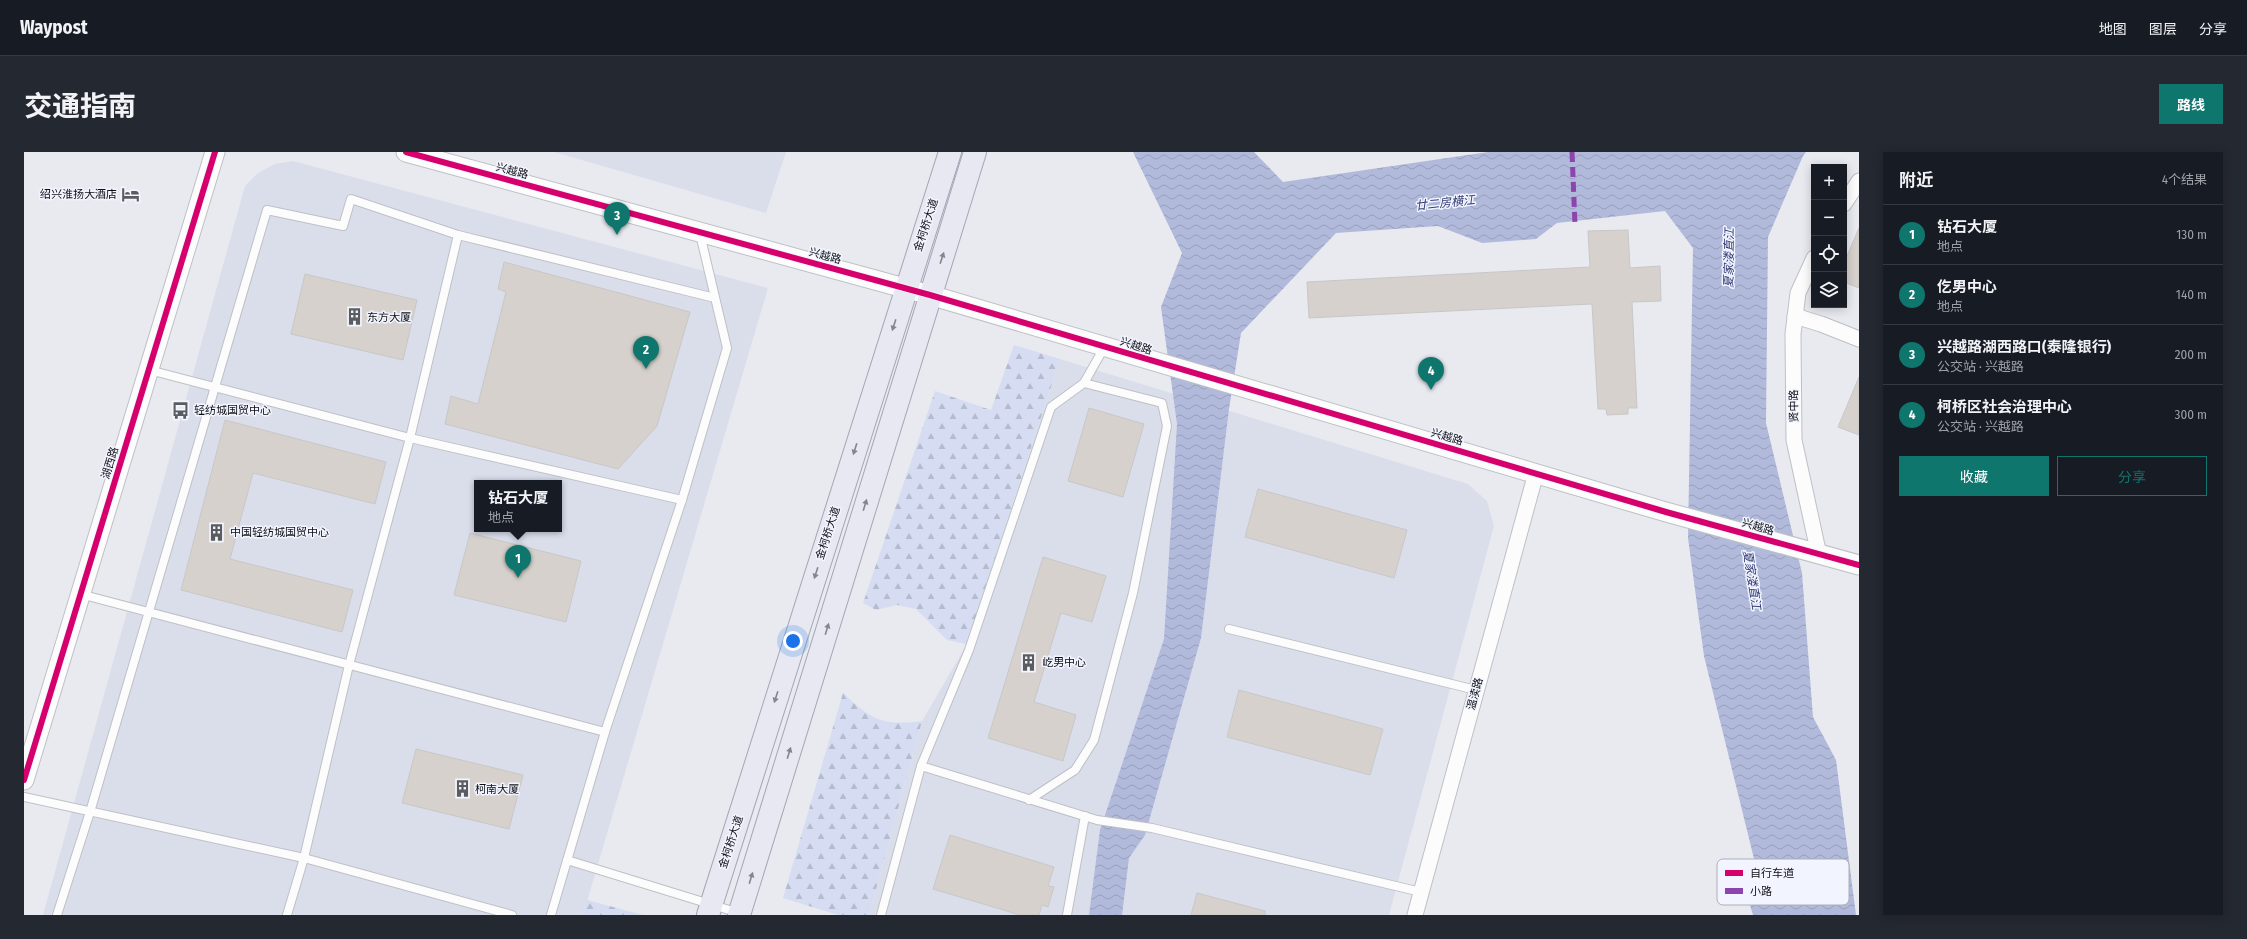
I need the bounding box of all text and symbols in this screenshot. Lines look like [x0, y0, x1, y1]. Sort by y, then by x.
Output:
text: Waypost [20, 16, 88, 39]
text: 地图 [2099, 21, 2127, 38]
text: 图层 [2149, 21, 2177, 38]
text: 分享 [2199, 21, 2227, 38]
button: 路线 [2159, 84, 2223, 124]
text: 交通指南 [24, 90, 136, 123]
street label: 兴越路 [494, 160, 530, 182]
map controls [1811, 164, 1847, 308]
button: + [1811, 164, 1847, 200]
text: 附近 [1899, 170, 1933, 191]
text: 4个结果 [2162, 172, 2207, 187]
hotel icon: 绍兴淮扬大酒店 [120, 184, 140, 204]
place label: 绍兴淮扬大酒店 [40, 188, 117, 201]
water label: 廿二房横江 [1414, 193, 1478, 213]
street label: 金柯桥大道 [911, 197, 941, 253]
button: − [1811, 200, 1847, 236]
pin: 3 [604, 202, 630, 235]
text: 钻石大厦 [1937, 218, 1997, 236]
water label: 夏家溇直江 [1721, 226, 1737, 288]
text: 1 [1909, 227, 1915, 242]
text: 130 m [2176, 227, 2207, 242]
button: locate [1811, 236, 1847, 272]
text: 地点 [1937, 239, 1963, 254]
street label: 兴越路 [807, 245, 843, 267]
one-way arrow [939, 251, 945, 263]
button: layers [1811, 272, 1847, 308]
text: 仡男中心 [1937, 278, 1997, 296]
text: 2 [1909, 287, 1915, 302]
text: 140 m [2176, 287, 2207, 302]
text: 地点 [1937, 299, 1963, 314]
building icon: 东方大厦 [344, 307, 364, 327]
place label: 东方大厦 [367, 311, 411, 324]
one-way arrow [891, 319, 897, 331]
street label: 兴越路 [1118, 335, 1154, 357]
pin: 2 [633, 336, 659, 369]
text: 兴越路湖西路口(泰隆银行) [1937, 338, 2111, 356]
text: 3 [1909, 347, 1915, 362]
text: 200 m [2175, 347, 2207, 362]
pin: 4 [1418, 357, 1444, 390]
text: 公交站 · 兴越路 [1937, 359, 2024, 374]
street label: 贤中路 [1787, 389, 1801, 423]
text: 柯桥区社会治理中心 [1937, 398, 2072, 416]
bus stop icon: 轻纺城国贸中心 [171, 400, 191, 420]
place label: 轻纺城国贸中心 [194, 404, 271, 417]
text: 4 [1909, 407, 1915, 422]
text: 300 m [2175, 407, 2207, 422]
text: 公交站 · 兴越路 [1937, 419, 2024, 434]
street label: 兴越路 [1429, 426, 1465, 448]
one-way arrow [852, 443, 858, 455]
street label: 湖西路 [99, 445, 121, 481]
button: 收藏 [1899, 456, 2049, 496]
button: 分享 [2057, 456, 2207, 496]
popup [474, 480, 562, 532]
text: 钻石大厦 [488, 489, 548, 507]
one-way arrow [862, 499, 868, 511]
street label: 金柯桥大道 [813, 505, 843, 561]
text: 地点 [488, 510, 514, 525]
street label: 兴越路 [1740, 516, 1776, 538]
building icon: 中国轻纺城国贸中心 [207, 522, 227, 542]
place label: 中国轻纺城国贸中心 [230, 526, 329, 539]
pin: 1 [505, 545, 531, 578]
water label: 夏家溇直江 [1740, 549, 1764, 613]
one-way arrow [812, 567, 818, 579]
one-way arrow [824, 623, 830, 635]
your location [783, 631, 803, 651]
building icon: 屹男中心 [1019, 652, 1039, 672]
place label: 屹男中心 [1042, 656, 1086, 669]
street label: 温渎路 [1464, 676, 1486, 712]
one-way arrow [773, 691, 779, 703]
one-way arrow [786, 747, 792, 759]
building icon: 柯南大厦 [452, 779, 472, 799]
place label: 柯南大厦 [475, 783, 519, 796]
street label: 金柯桥大道 [716, 814, 746, 870]
legend [1717, 859, 1849, 905]
text: 自行车道 [1750, 867, 1794, 880]
one-way arrow [748, 871, 754, 883]
text: 小路 [1750, 885, 1772, 898]

